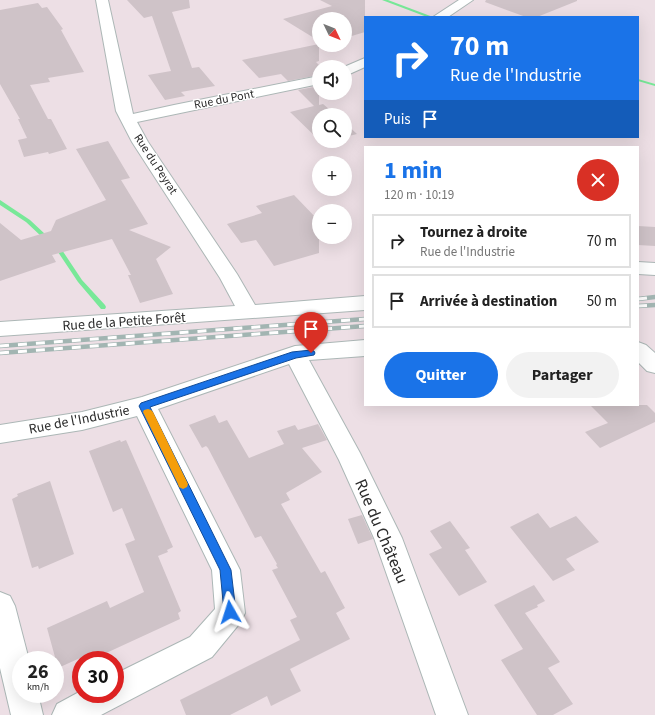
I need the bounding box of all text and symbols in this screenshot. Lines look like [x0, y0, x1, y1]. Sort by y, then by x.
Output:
north arrow [312, 12, 352, 52]
map controls [312, 12, 352, 244]
text: 70 m [450, 26, 509, 66]
icon: right [384, 32, 436, 84]
button: sound [312, 60, 352, 100]
text: Rue de l'Industrie [450, 63, 581, 88]
street label: Rue du Pont [193, 85, 256, 114]
button: search [312, 108, 352, 148]
icon: arrive [419, 108, 441, 130]
text: Puis [384, 109, 411, 130]
street label: Rue du Peyrat [130, 131, 182, 198]
text: 1 min [384, 153, 442, 188]
button: + [312, 156, 352, 196]
button: close [577, 159, 619, 201]
text: 120 m · 10:19 [384, 186, 454, 204]
button: − [312, 204, 352, 244]
text: Tournez à droite [420, 222, 527, 243]
icon: right [386, 230, 408, 252]
text: 70 m [587, 231, 617, 252]
text: Rue de l'Industrie [420, 243, 515, 261]
icon: arrive [386, 290, 408, 312]
text: Arrivée à destination [420, 291, 557, 312]
text: 50 m [587, 291, 617, 312]
street label: Rue de la Petite Forêt [62, 308, 187, 336]
pin [294, 312, 328, 353]
icon: arrive [300, 318, 322, 340]
button: Quitter [384, 352, 498, 398]
button: Partager [506, 352, 619, 398]
street label: Rue de l'Industrie [27, 400, 131, 440]
street label: Rue du Château [348, 475, 414, 587]
position arrow [209, 591, 251, 633]
speed limit sign: 30 [72, 651, 124, 703]
text: 26 [27, 658, 49, 686]
text: km/h [27, 680, 49, 694]

